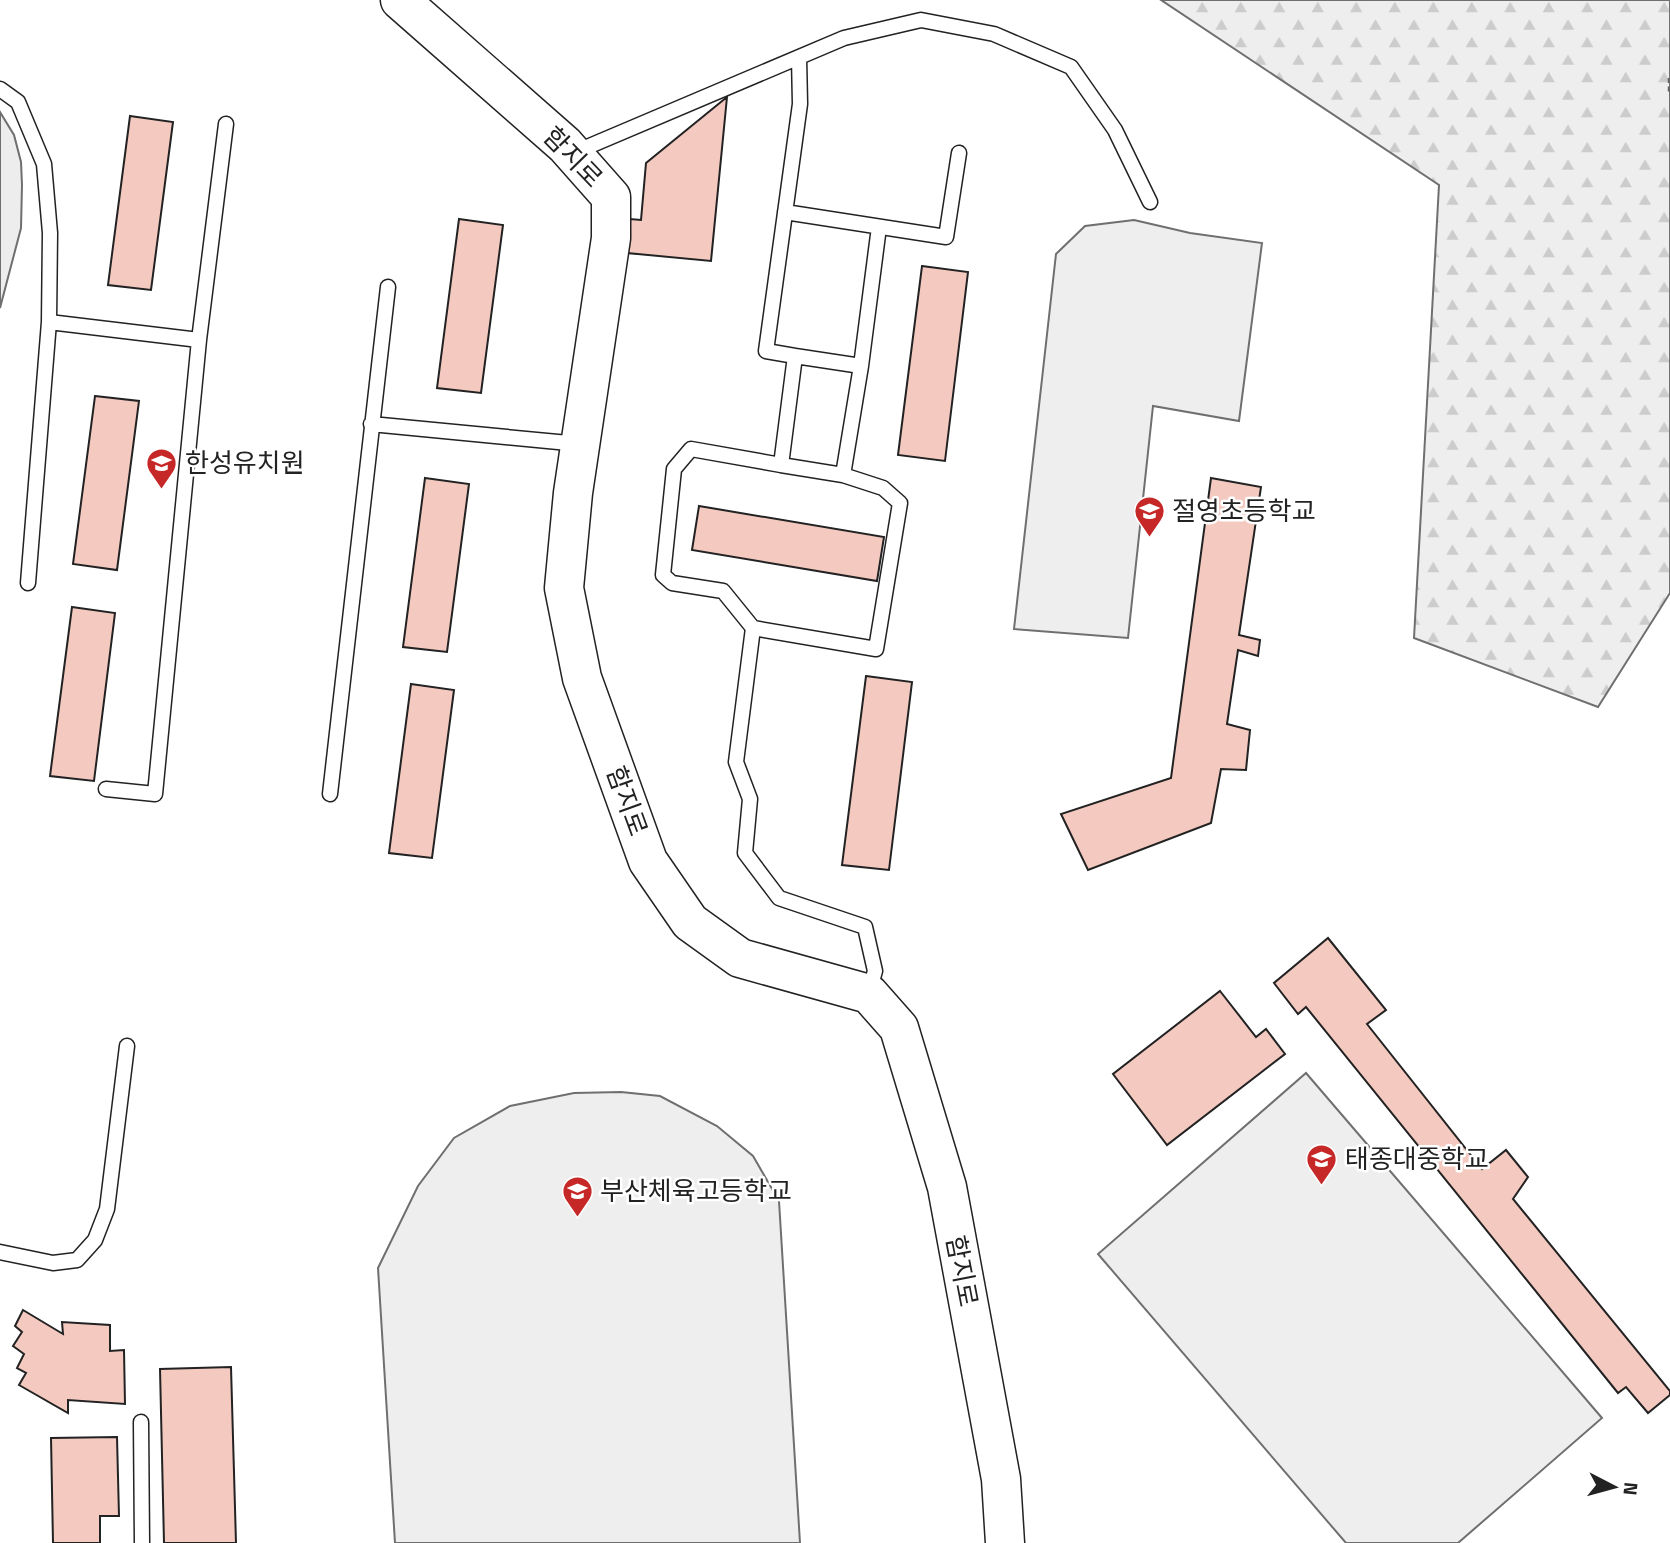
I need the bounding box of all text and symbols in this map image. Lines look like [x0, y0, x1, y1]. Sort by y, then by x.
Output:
street label: 함지로 [534, 117, 612, 196]
place label: 한성유치원 [185, 443, 305, 482]
school or university icon: 한성유치원 [145, 446, 179, 490]
place label: 절영초등학교 [1172, 491, 1316, 530]
school or university icon: 절영초등학교 [1132, 494, 1166, 538]
street label: 함지로 [597, 760, 658, 841]
place label: 태종대중학교 [1345, 1139, 1489, 1178]
school or university icon: 태종대중학교 [1305, 1142, 1339, 1186]
place label: 부산체육고등학교 [600, 1171, 791, 1210]
school or university icon: 부산체육고등학교 [560, 1174, 594, 1218]
street label: 함지로 [937, 1232, 988, 1310]
north arrow [1579, 1452, 1649, 1522]
text: N [1616, 1481, 1647, 1497]

